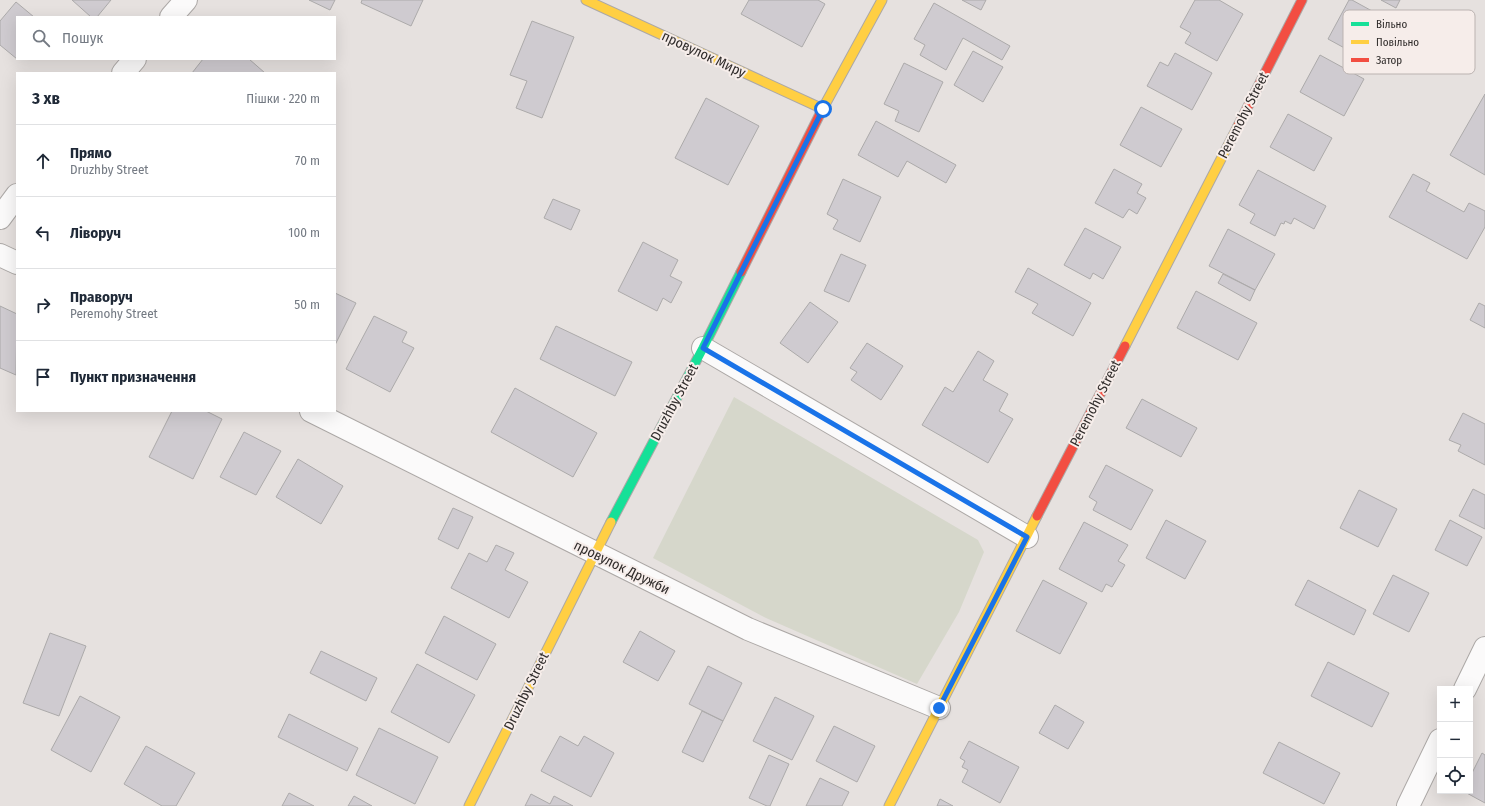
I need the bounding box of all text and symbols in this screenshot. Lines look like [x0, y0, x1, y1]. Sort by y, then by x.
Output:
legend [1343, 10, 1475, 74]
search box [16, 16, 336, 60]
text: Вільно [1376, 18, 1407, 31]
icon: search [30, 27, 52, 49]
street label: провулок Миру [659, 28, 749, 82]
text: Пошук [62, 29, 103, 47]
text: Повільно [1376, 36, 1419, 49]
text: Затор [1376, 54, 1402, 67]
street label: Peremohy Street [1214, 69, 1273, 161]
text: 3 хв [32, 88, 60, 109]
text: Пішки · 220 m [246, 91, 320, 106]
route start [814, 100, 832, 118]
text: Прямо [70, 144, 112, 162]
icon: ahead [32, 150, 54, 172]
text: 70 m [295, 153, 320, 168]
text: Druzhby Street [70, 162, 149, 177]
icon: left [32, 222, 54, 244]
text: Ліворуч [70, 224, 121, 242]
text: 100 m [288, 225, 320, 240]
text: Праворуч [70, 288, 133, 306]
icon: right [32, 294, 54, 316]
text: 50 m [294, 297, 320, 312]
text: Peremohy Street [70, 306, 158, 321]
street label: Peremohy Street [1066, 357, 1125, 449]
street label: Druzhby Street [647, 361, 702, 444]
icon: arrive [32, 366, 54, 388]
text: Пункт призначення [70, 368, 196, 386]
street label: провулок Дружби [571, 537, 673, 598]
street label: Druzhby Street [500, 649, 553, 733]
map controls [1437, 686, 1473, 794]
button: + [1437, 686, 1473, 722]
route end [930, 699, 948, 717]
button: − [1437, 722, 1473, 758]
button: locate [1437, 758, 1473, 794]

